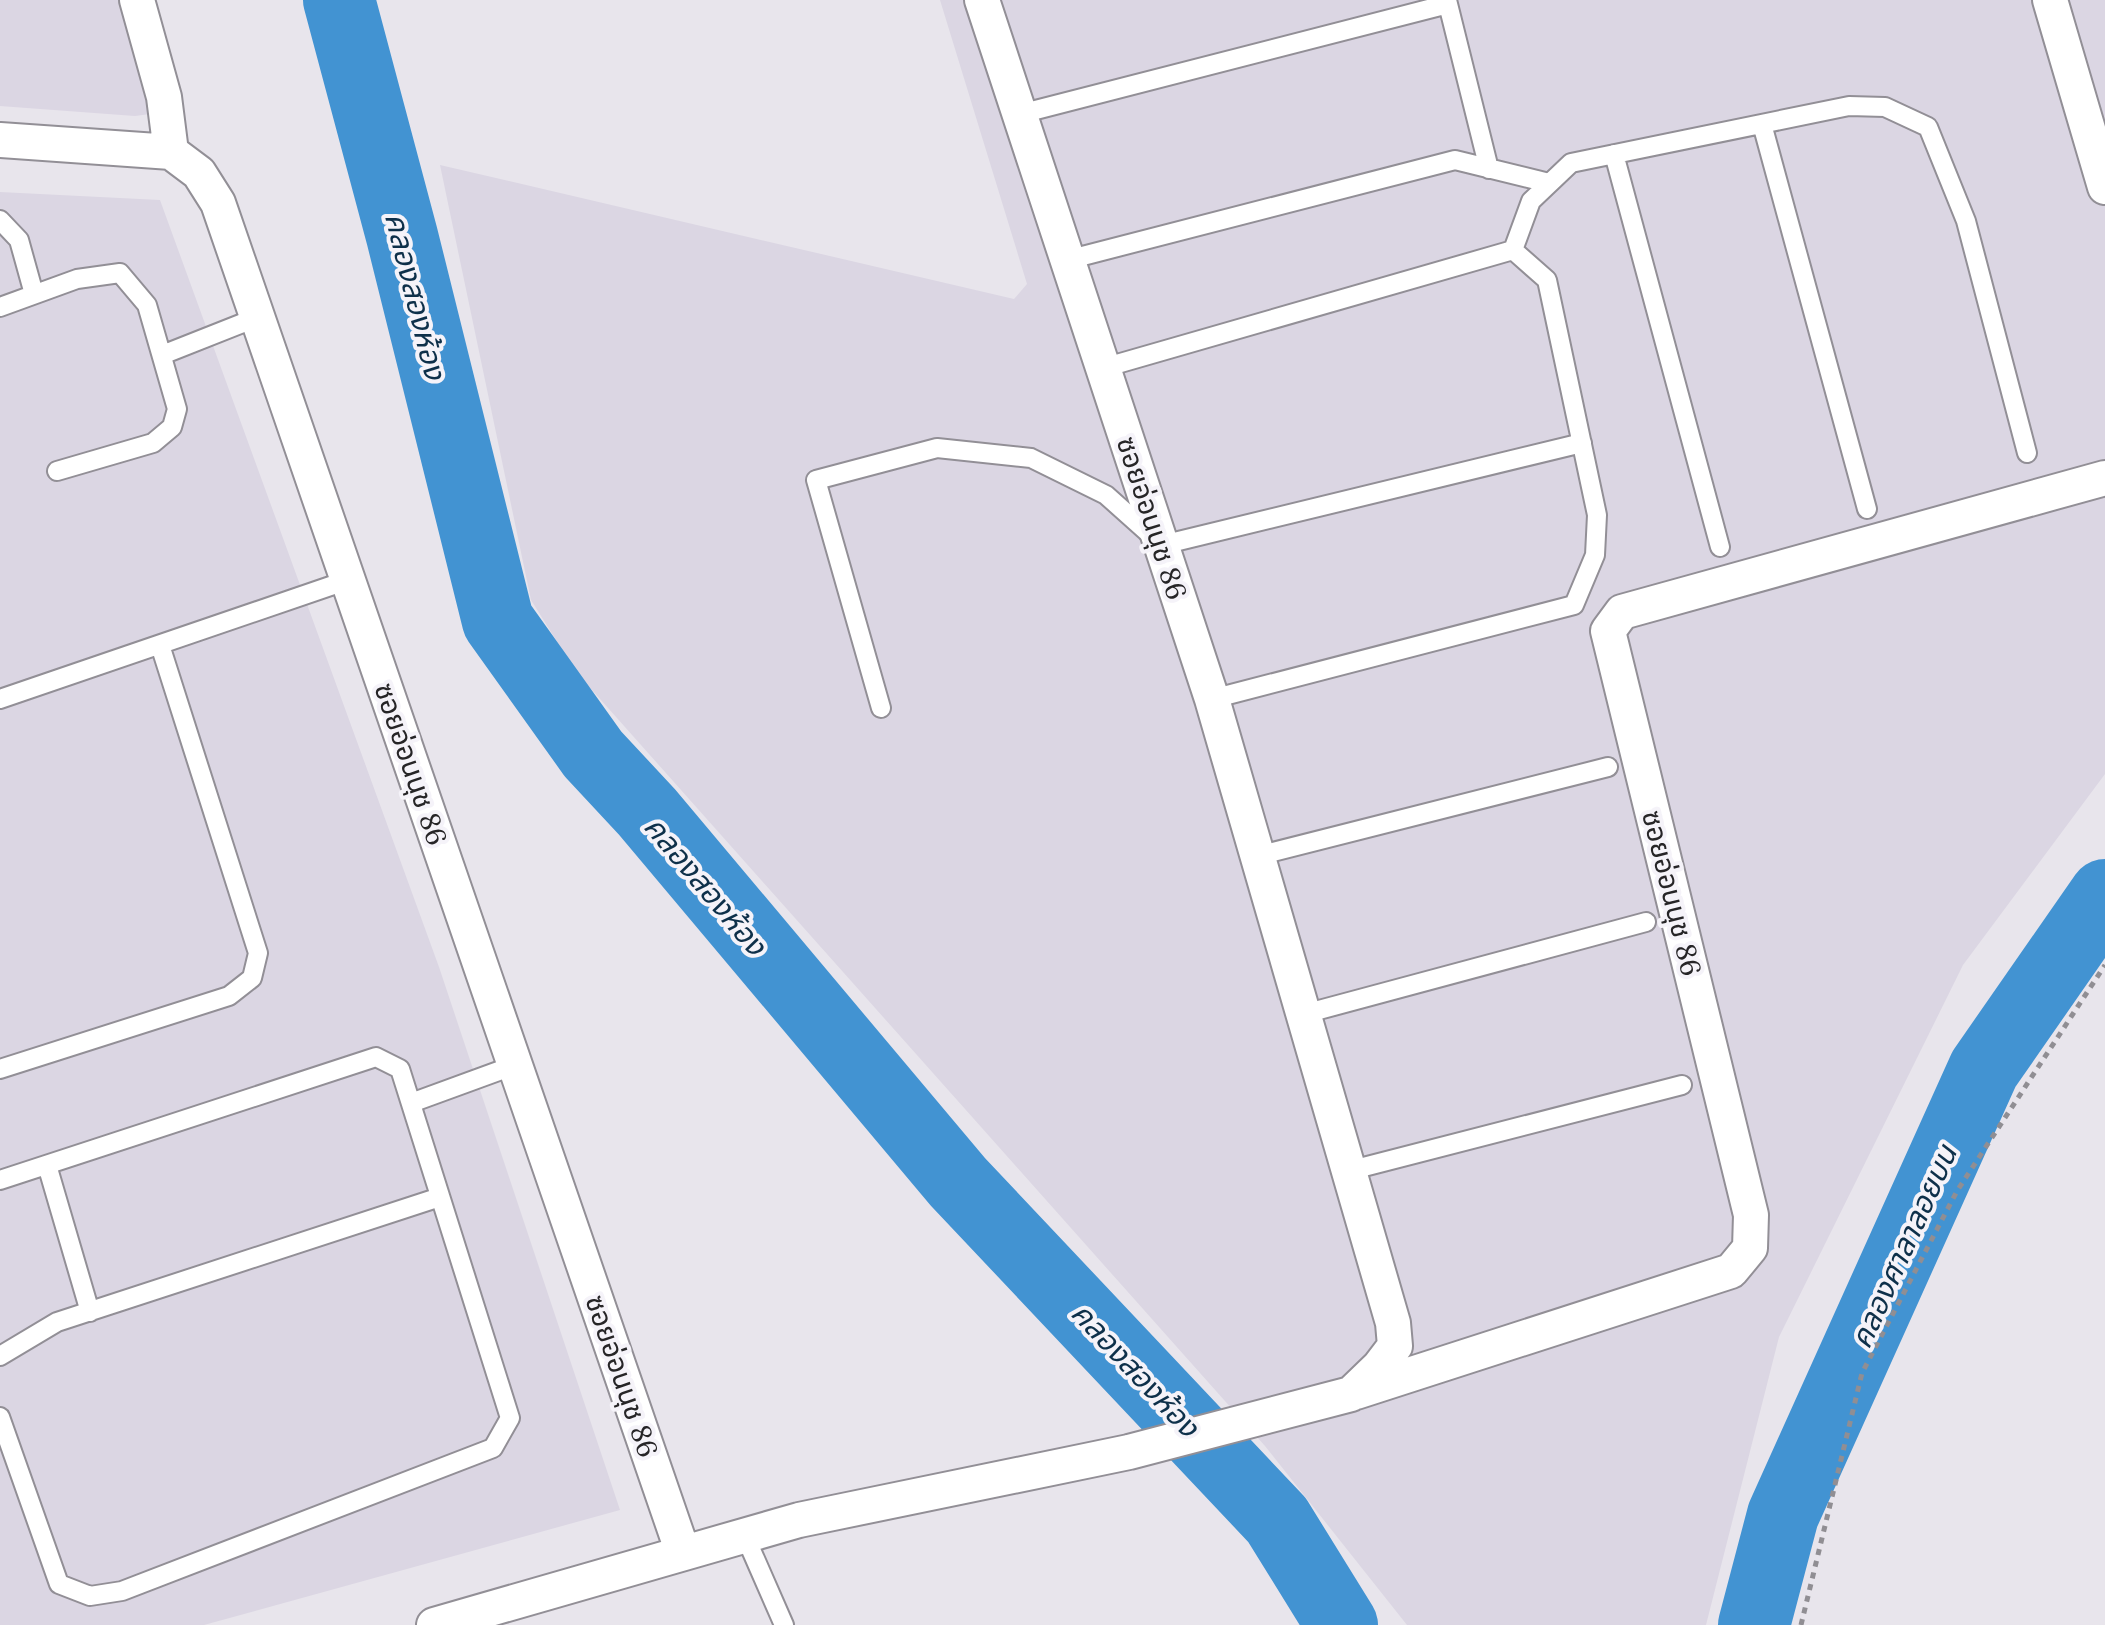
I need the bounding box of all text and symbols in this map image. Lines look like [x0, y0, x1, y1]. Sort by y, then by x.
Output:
water label: คลองสองห้อง [377, 209, 455, 385]
street label: ซอยอ่อนนุช 86 [1109, 432, 1195, 604]
street label: ซอยอ่อนนุช 86 [366, 678, 456, 850]
street label: ซอยอ่อนนุช 86 [1634, 806, 1710, 980]
water label: คลองสองห้อง [636, 808, 776, 964]
water label: คลองศาลาลอยบน [1841, 1138, 1965, 1354]
street label: ซอยอ่อนนุช 86 [577, 1290, 667, 1462]
water label: คลองสองห้อง [1064, 1294, 1209, 1446]

